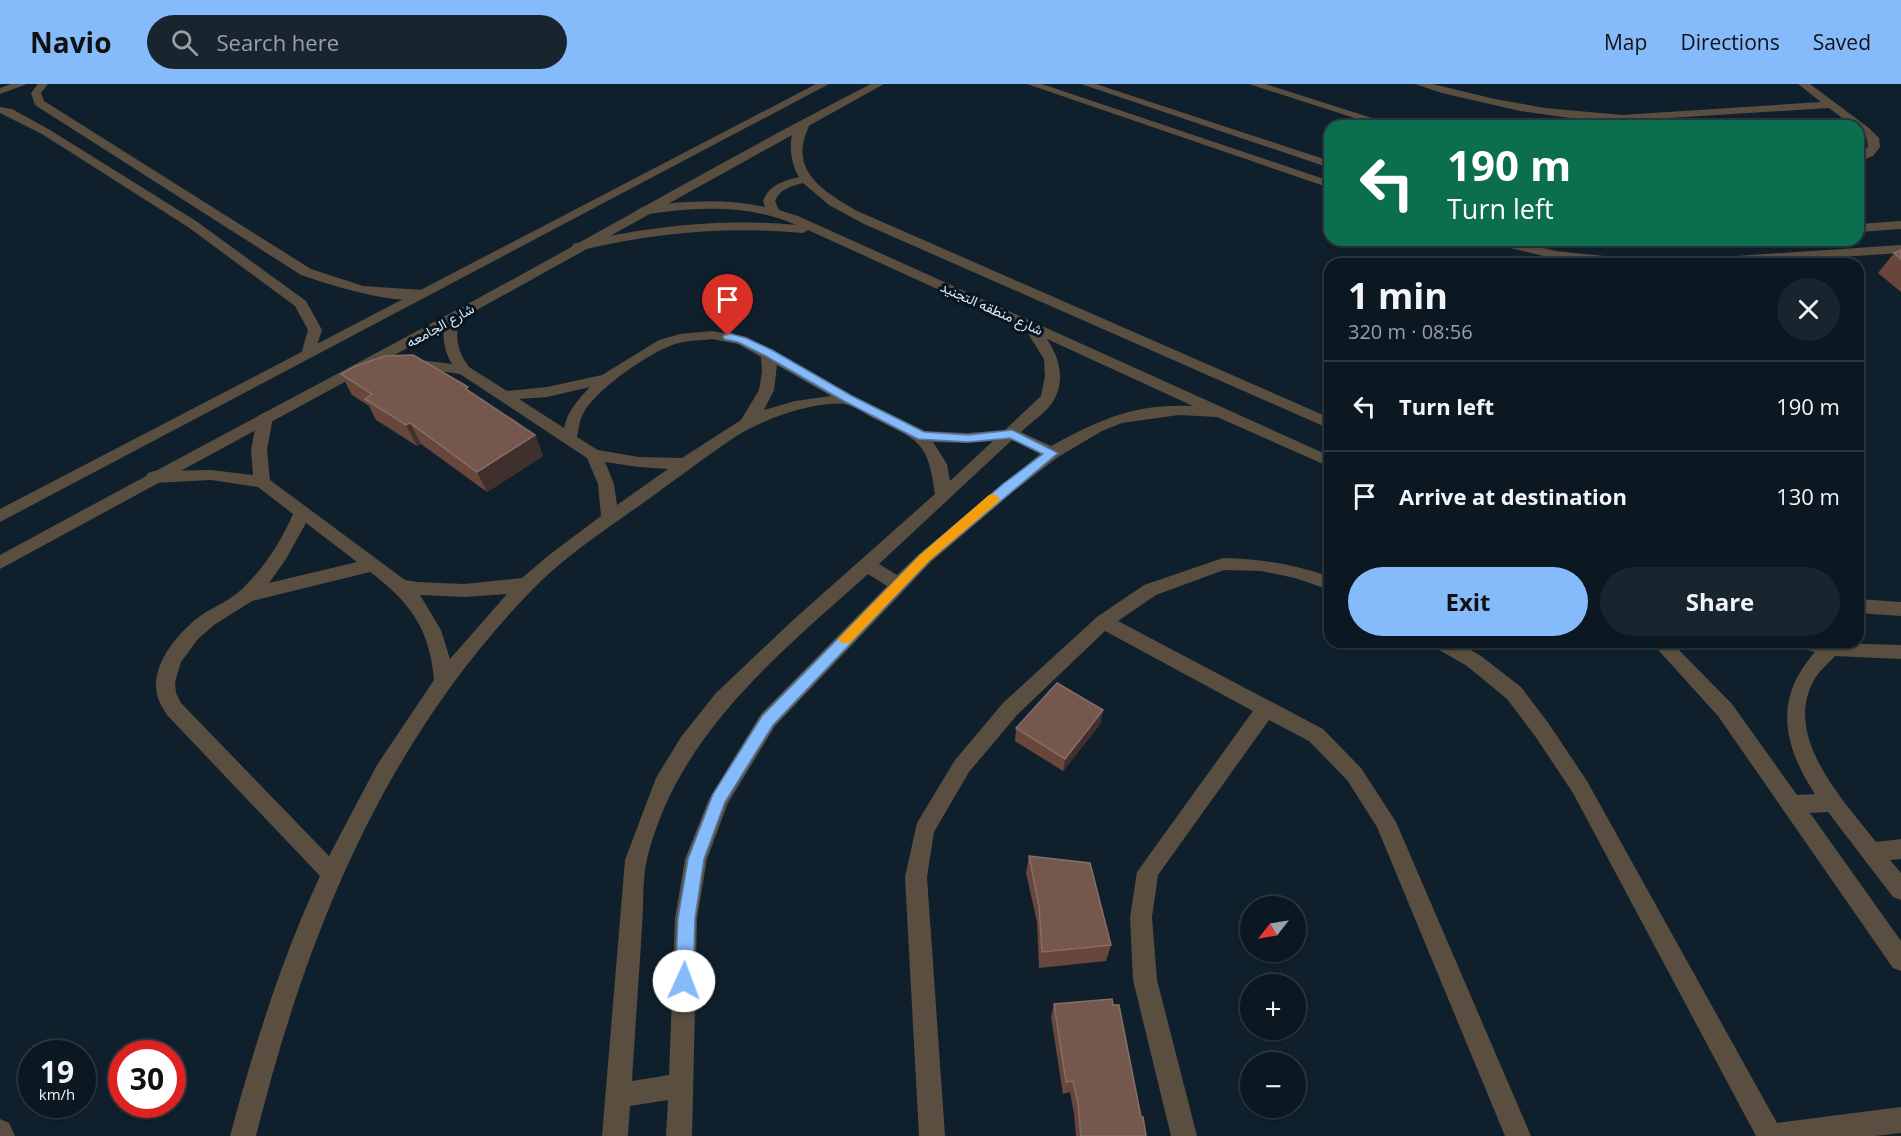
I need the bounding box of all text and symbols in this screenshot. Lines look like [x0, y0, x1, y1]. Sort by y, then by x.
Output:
search box [147, 15, 567, 69]
text: Navio [30, 23, 111, 61]
icon: search [168, 26, 201, 59]
text: Search here [216, 27, 339, 57]
text: Map [1604, 28, 1647, 56]
text: Directions [1680, 28, 1780, 56]
text: Saved [1813, 28, 1871, 56]
text: 190 m [1447, 136, 1571, 193]
icon: left [1348, 144, 1426, 222]
text: Turn left [1447, 190, 1554, 227]
text: 1 min [1348, 271, 1448, 320]
pin [702, 274, 753, 336]
street label: شارع منطقه التجنيد [937, 277, 1046, 341]
button: close [1777, 278, 1840, 341]
icon: arrive [711, 283, 744, 316]
street label: شارع الجامعه [403, 299, 478, 353]
text: 320 m · 08:56 [1348, 318, 1473, 345]
icon: left [1348, 390, 1381, 423]
text: Turn left [1399, 391, 1494, 421]
text: 190 m [1776, 391, 1840, 421]
icon: arrive [1348, 480, 1381, 513]
text: Arrive at destination [1399, 481, 1627, 511]
text: 130 m [1776, 481, 1840, 511]
button: Exit [1348, 567, 1588, 636]
button: Share [1600, 567, 1840, 636]
north arrow [1240, 896, 1306, 962]
map controls [1240, 896, 1306, 1118]
position arrow [652, 949, 716, 1013]
button: + [1240, 974, 1306, 1040]
speed limit sign: 30 [108, 1040, 186, 1118]
text: 19 [40, 1051, 74, 1092]
button: − [1240, 1052, 1306, 1118]
text: km/h [39, 1084, 75, 1104]

